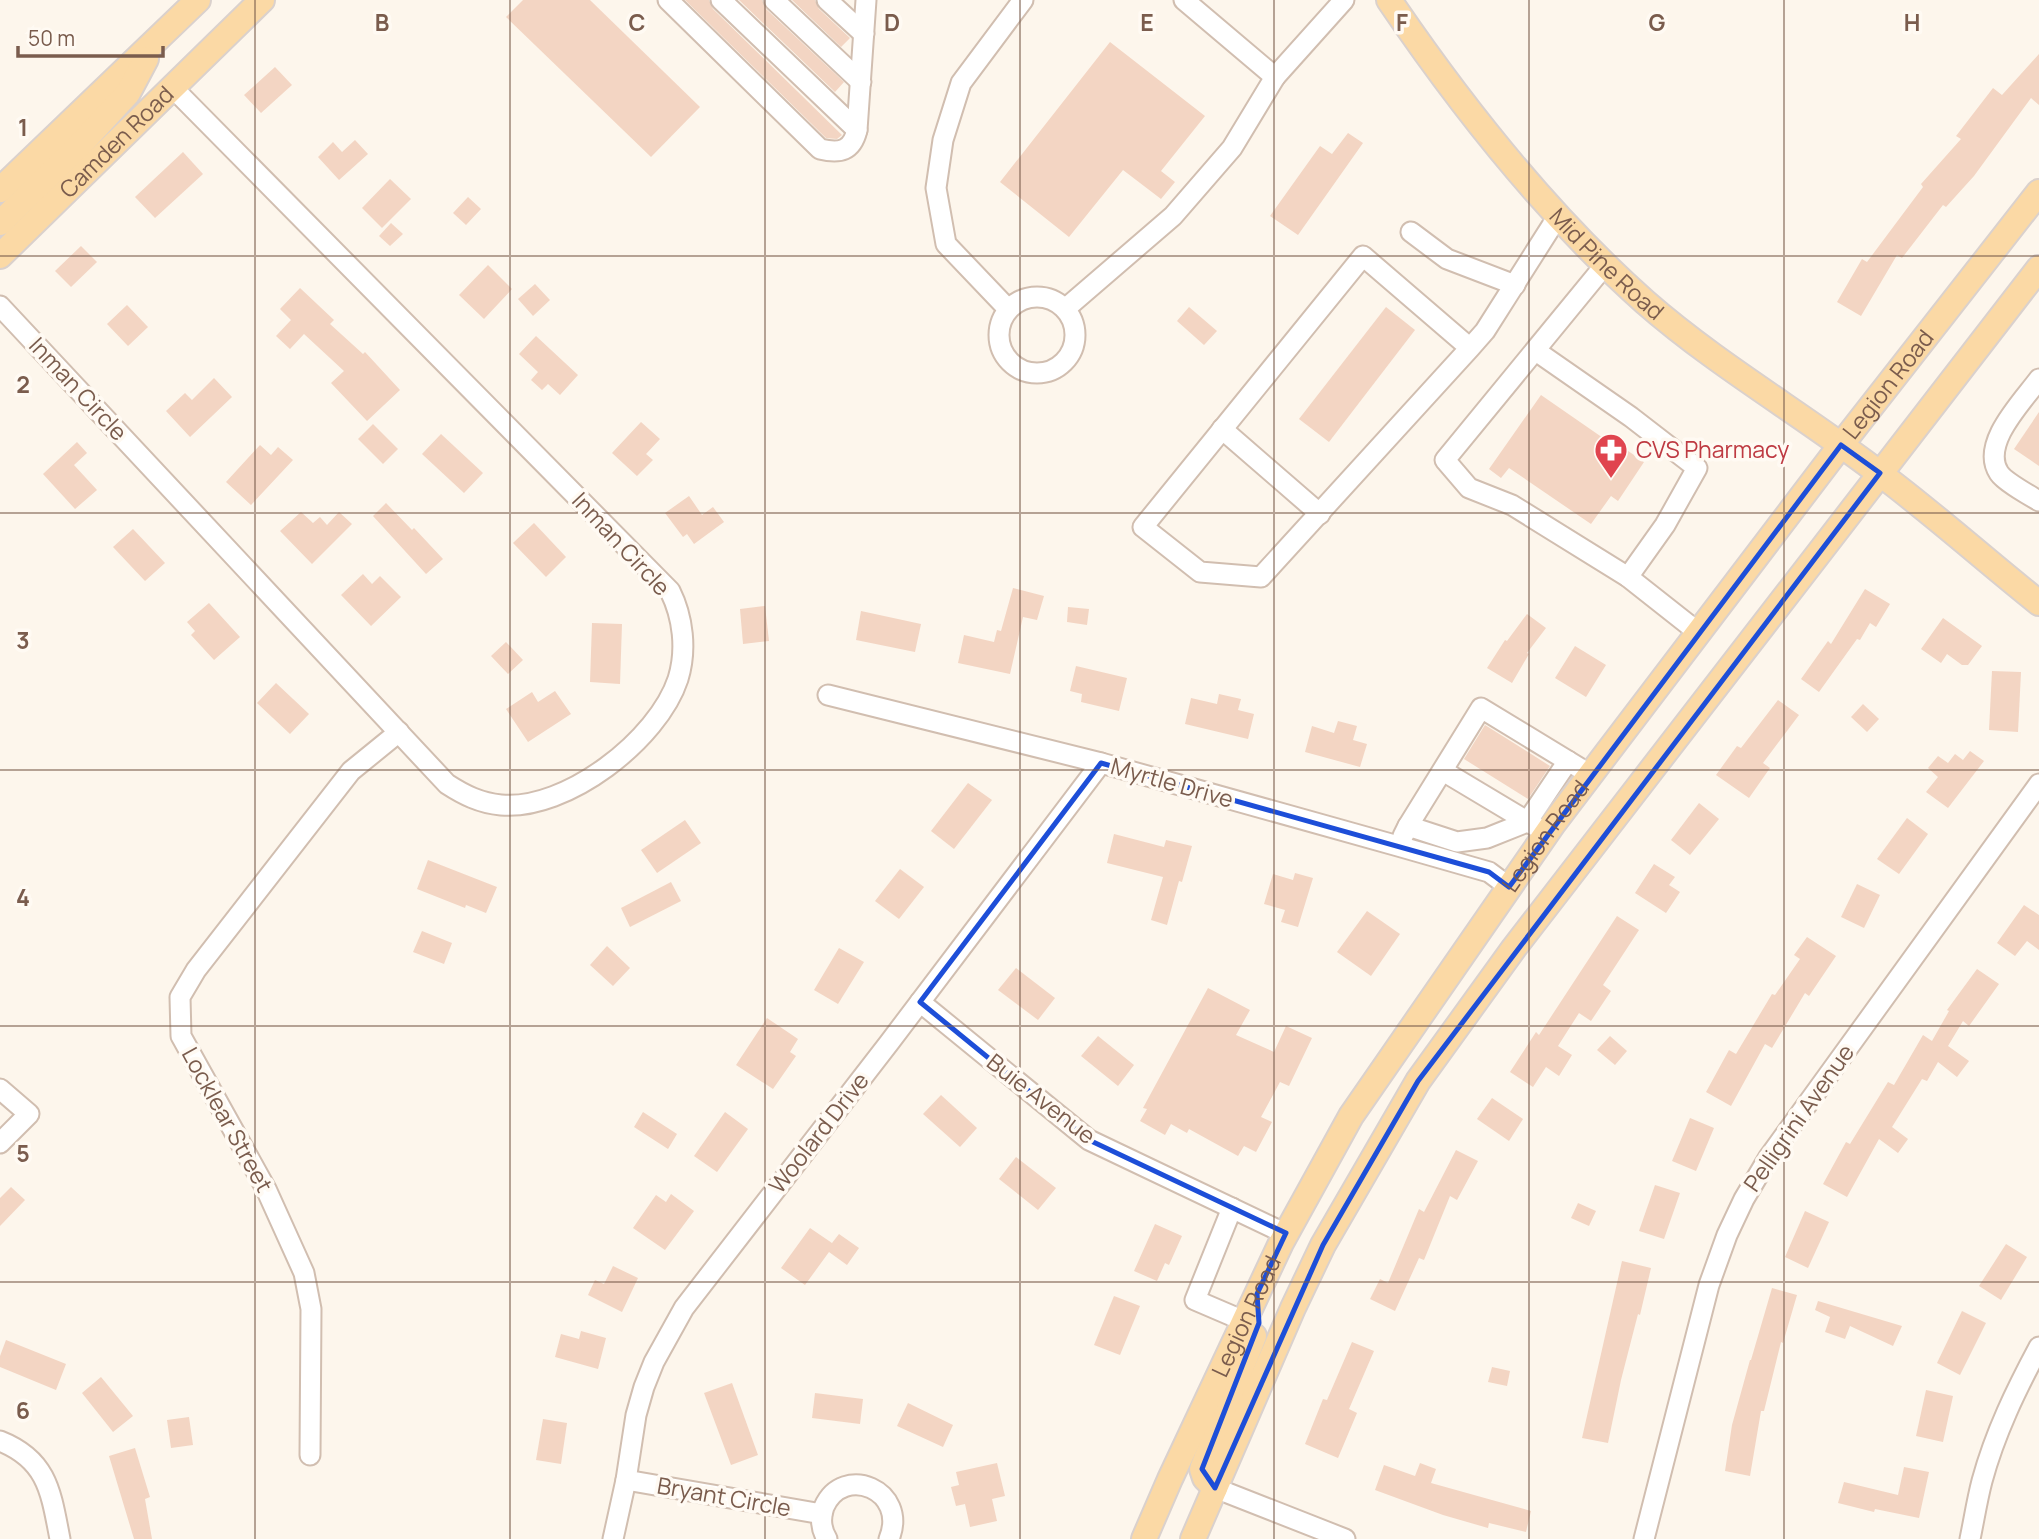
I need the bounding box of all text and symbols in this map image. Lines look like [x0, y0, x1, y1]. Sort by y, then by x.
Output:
text: B [375, 6, 389, 38]
text: C [629, 6, 646, 38]
text: D [884, 6, 900, 38]
text: E [1140, 6, 1154, 38]
text: F [1396, 6, 1408, 38]
text: G [1649, 6, 1666, 38]
text: H [1904, 6, 1920, 38]
scale bar [18, 14, 163, 58]
text: 50 m [28, 24, 75, 52]
street label: Camden Road [52, 78, 180, 205]
text: 1 [18, 111, 28, 143]
street label: Mid Pine Road [1543, 200, 1671, 327]
street label: Legion Road [1835, 323, 1940, 445]
street label: Inman Circle [22, 330, 135, 447]
text: 2 [16, 368, 30, 400]
pharmacy icon: CVS Pharmacy [1592, 431, 1630, 480]
place label: CVS Pharmacy [1636, 433, 1790, 465]
street label: Inman Circle [565, 485, 678, 602]
text: 3 [16, 624, 30, 656]
street label: Myrtle Drive [1107, 749, 1237, 815]
street label: Legion Road [1494, 773, 1596, 898]
text: 4 [16, 881, 30, 913]
street label: Pelligrini Avenue [1735, 1037, 1861, 1197]
street label: Locklear Street [175, 1041, 281, 1198]
street label: Buie Avenue [981, 1046, 1103, 1151]
street label: Woolard Drive [761, 1065, 876, 1200]
text: 5 [16, 1137, 30, 1169]
street label: Legion Road [1203, 1250, 1288, 1382]
text: 6 [16, 1394, 30, 1426]
street label: Bryant Circle [655, 1469, 794, 1524]

